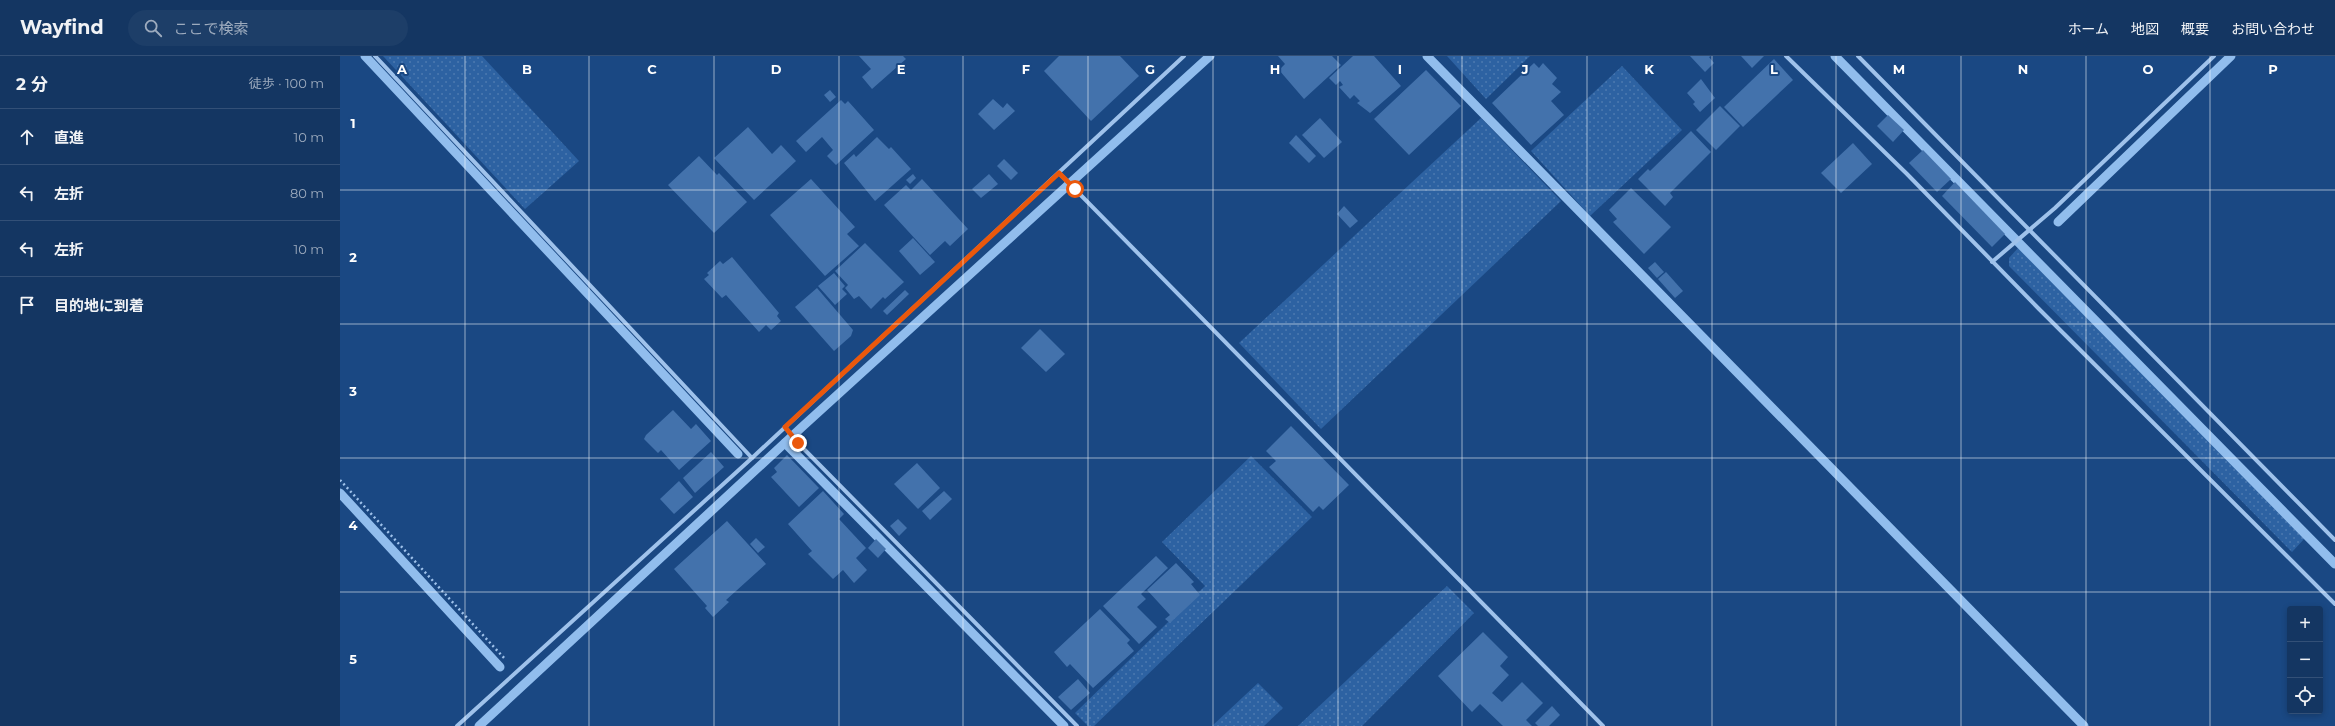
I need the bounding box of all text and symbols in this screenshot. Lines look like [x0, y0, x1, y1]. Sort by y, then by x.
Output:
search box [128, 10, 408, 46]
text: Wayfind [20, 16, 104, 39]
icon: search [142, 17, 164, 39]
text: ここで検索 [174, 19, 249, 38]
text: ホーム [2067, 20, 2109, 38]
text: 地図 [2131, 20, 2159, 38]
text: 概要 [2181, 20, 2209, 38]
text: お問い合わせ [2231, 20, 2315, 38]
text: A [396, 61, 408, 77]
text: B [522, 61, 532, 77]
text: C [647, 61, 657, 77]
text: D [771, 61, 782, 77]
text: E [897, 61, 906, 77]
text: F [1022, 61, 1030, 77]
text: G [1145, 61, 1155, 77]
text: H [1270, 61, 1280, 77]
text: I [1398, 61, 1402, 77]
text: J [1520, 61, 1529, 77]
text: K [1644, 61, 1654, 77]
text: L [1770, 61, 1778, 77]
text: M [1893, 61, 1905, 77]
text: N [2018, 61, 2028, 77]
text: O [2143, 61, 2154, 77]
text: P [2268, 61, 2278, 77]
text: 2 分 [16, 74, 48, 94]
text: 徒歩 · 100 m [249, 75, 324, 91]
text: 1 [350, 115, 356, 131]
icon: ahead [16, 126, 38, 148]
text: 直進 [54, 128, 84, 147]
text: 10 m [294, 129, 324, 145]
route start [1066, 180, 1084, 198]
icon: left [16, 182, 38, 204]
text: 左折 [54, 184, 84, 203]
text: 80 m [290, 185, 324, 201]
icon: left [16, 238, 38, 260]
text: 左折 [54, 240, 84, 259]
text: 10 m [294, 241, 324, 257]
text: 2 [349, 249, 357, 265]
icon: arrive [16, 294, 38, 316]
text: 目的地に到着 [54, 296, 144, 315]
text: 3 [348, 383, 357, 399]
route end [789, 434, 807, 452]
text: 4 [349, 517, 358, 533]
map controls [2287, 606, 2323, 714]
button: + [2287, 606, 2323, 642]
button: − [2287, 642, 2323, 678]
text: 5 [349, 651, 357, 667]
button: locate [2287, 678, 2323, 714]

